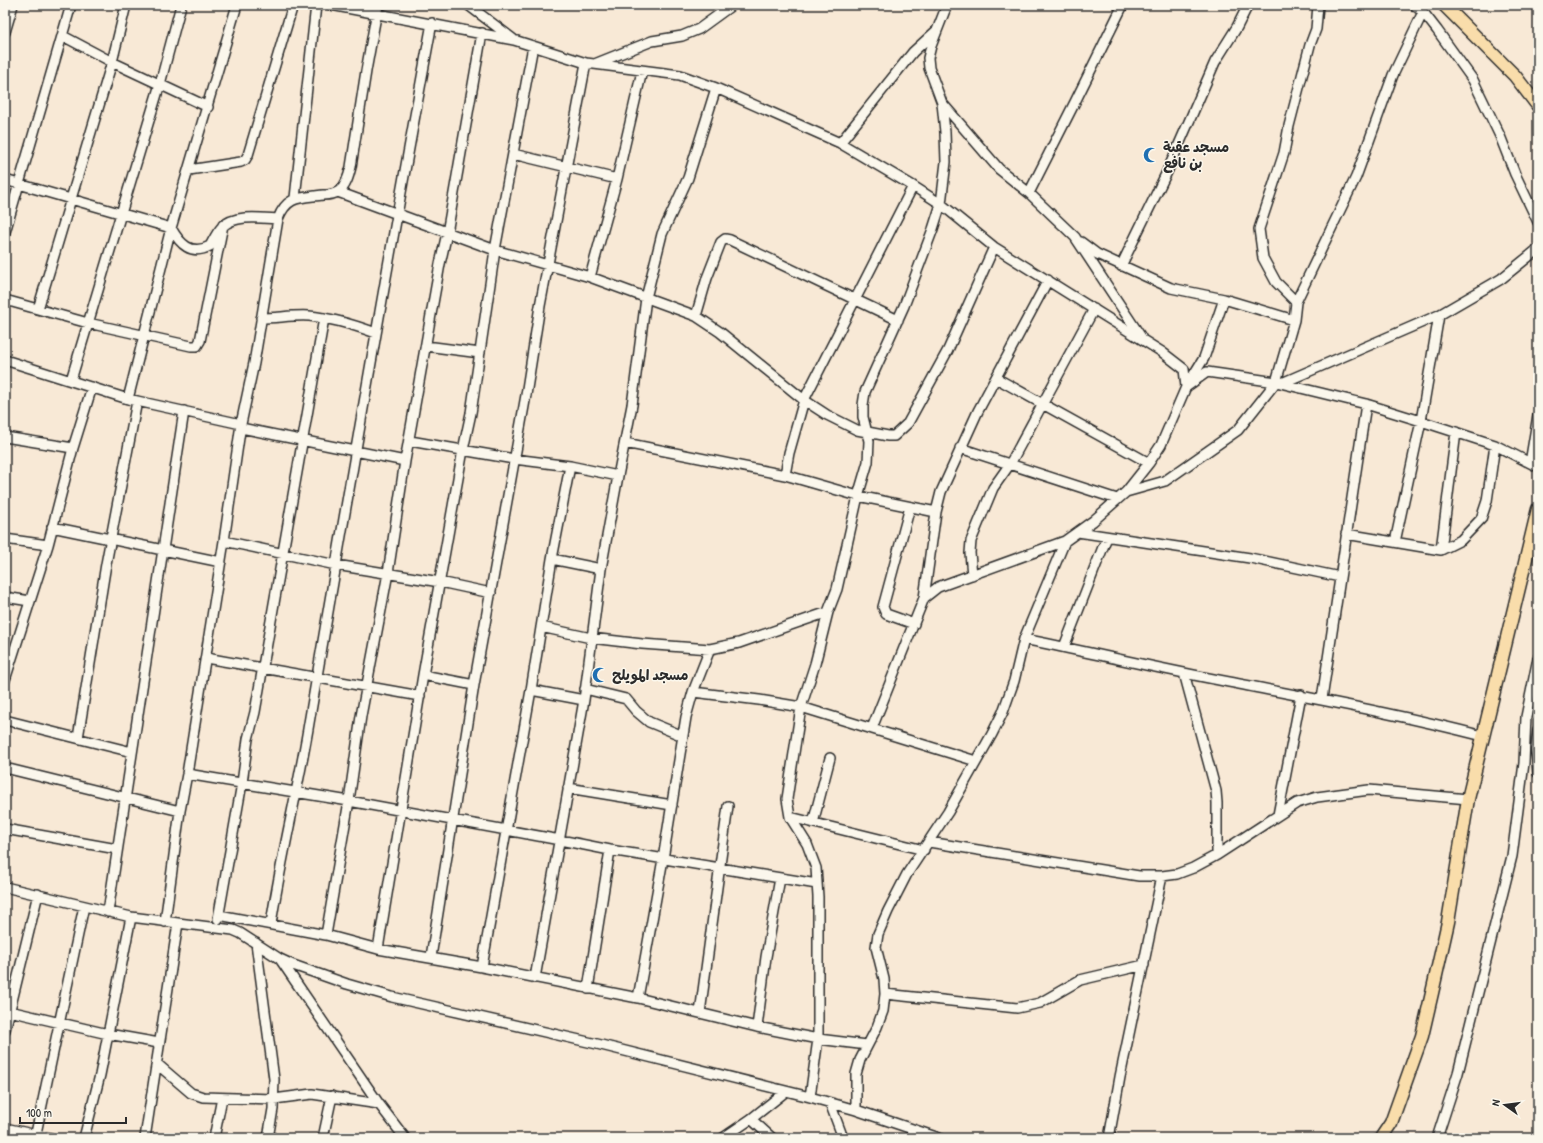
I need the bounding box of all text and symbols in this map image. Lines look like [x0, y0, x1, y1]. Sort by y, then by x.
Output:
place label: مسجد عقبة بن نافع [1163, 137, 1229, 173]
mosque icon: مسجد عقبة بن نافع [1142, 146, 1160, 164]
place label: مسجد المويلح [612, 665, 688, 685]
mosque icon: مسجد المويلح [591, 666, 609, 684]
north arrow [1485, 1085, 1525, 1125]
text: N [1488, 1098, 1503, 1107]
scale bar [20, 1099, 126, 1125]
text: 100 m [26, 1104, 52, 1121]

